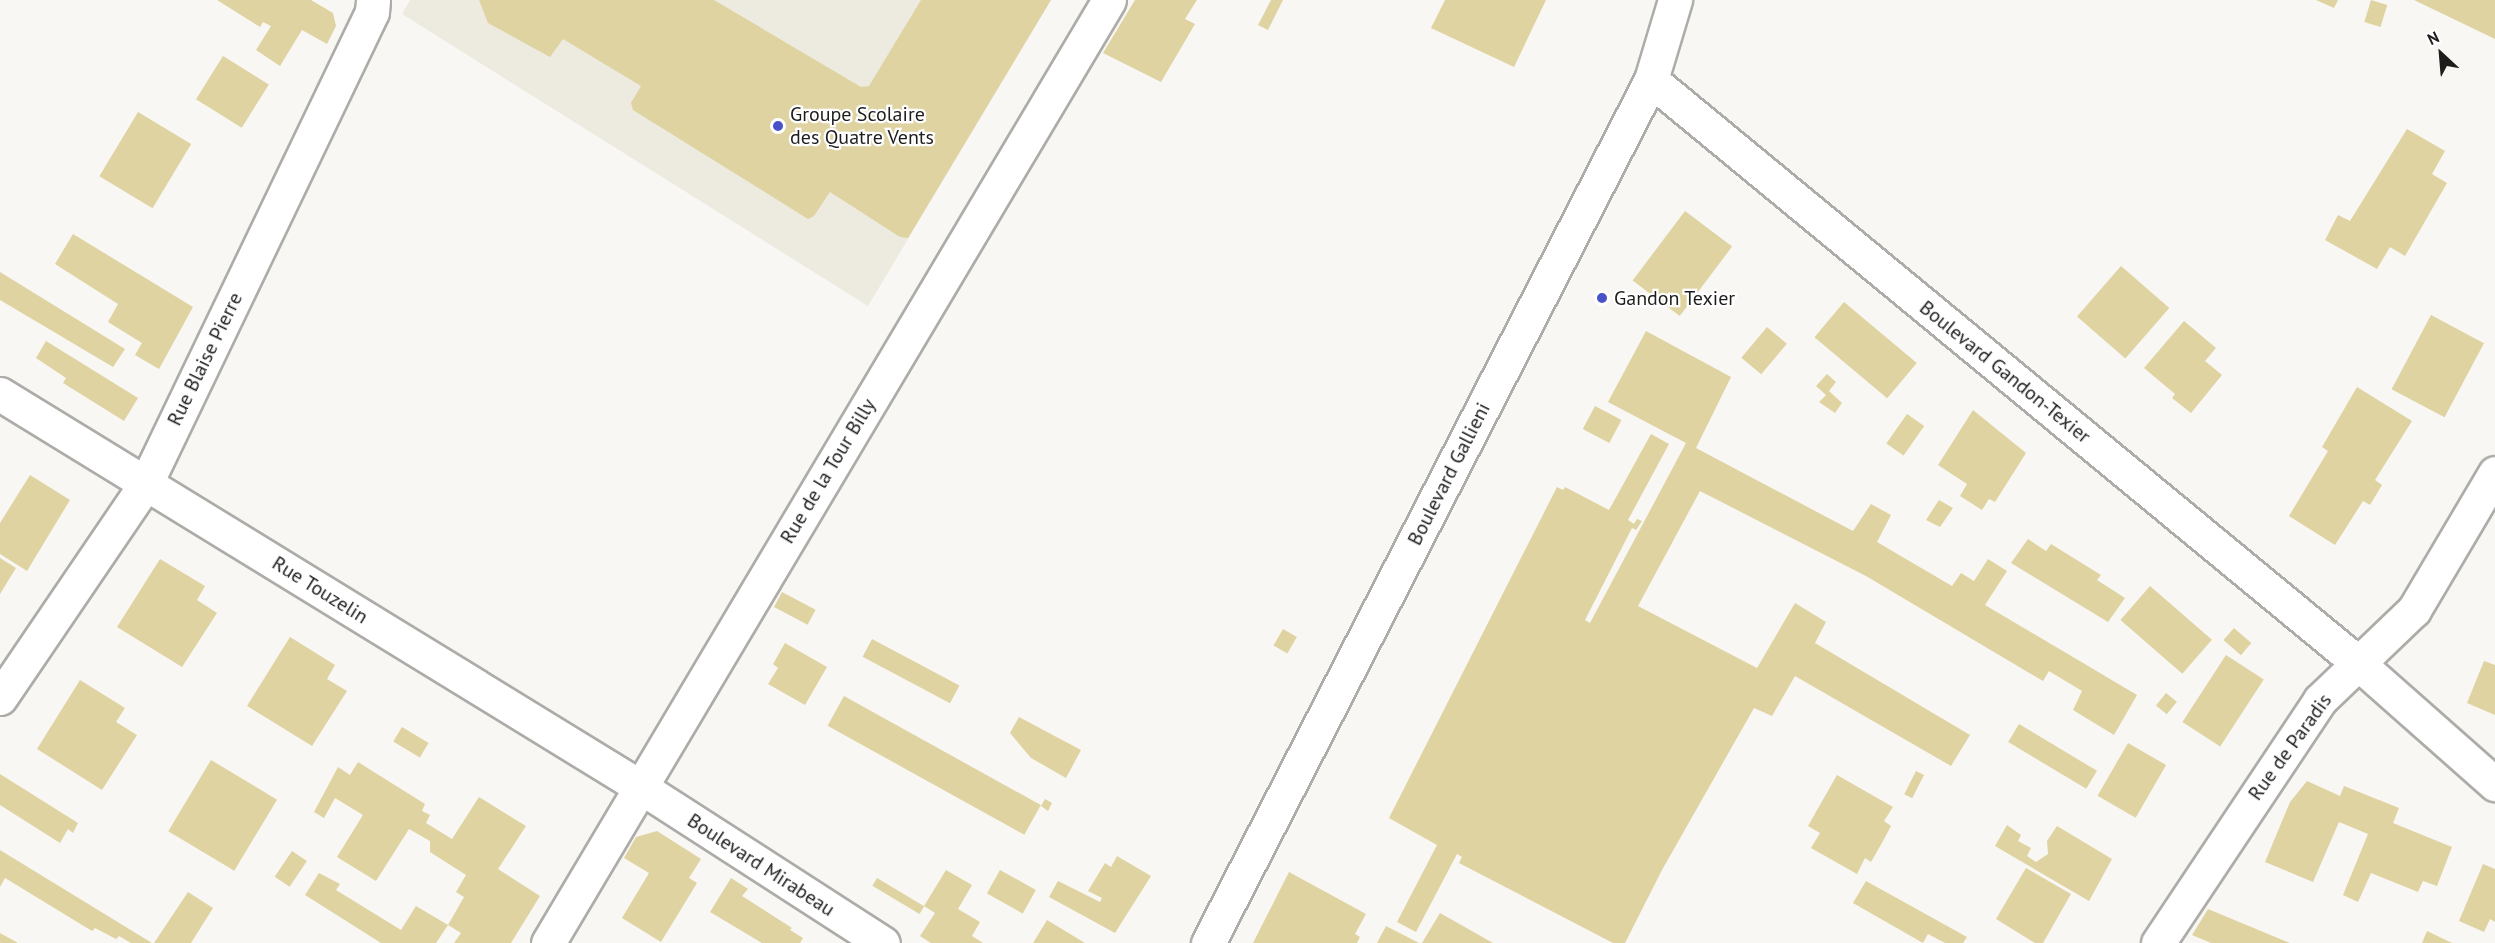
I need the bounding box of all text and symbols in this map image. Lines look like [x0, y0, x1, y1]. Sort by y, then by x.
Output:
north arrow [2411, 24, 2471, 84]
text: N [2424, 27, 2442, 49]
place label: Groupe Scolaire des Quatre Vents [790, 102, 935, 149]
marker: Groupe Scolaire des Quatre Vents [771, 119, 785, 133]
place label: Gandon Texier [1614, 286, 1736, 310]
street label: Rue Blaise Pierre [162, 289, 248, 429]
marker: Gandon Texier [1595, 291, 1609, 305]
street label: Boulevard Gandon-Texier [1915, 296, 2095, 448]
street label: Rue de la Tour Billy [775, 394, 881, 548]
street label: Boulevard Gallieni [1403, 399, 1495, 549]
street label: Rue Touzelin [267, 551, 373, 629]
street label: Rue de Paradis [2243, 689, 2337, 805]
street label: Boulevard Mirabeau [683, 808, 839, 922]

